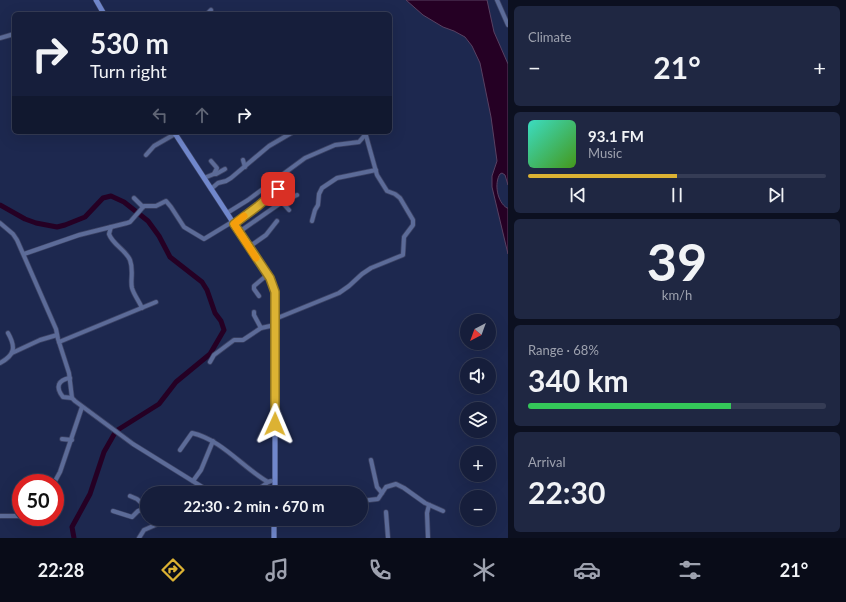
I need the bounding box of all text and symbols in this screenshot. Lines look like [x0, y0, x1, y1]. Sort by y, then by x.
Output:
text: 530 m [90, 26, 169, 60]
icon: right [24, 28, 76, 80]
text: Climate [528, 29, 571, 45]
text: 21° [653, 49, 701, 85]
text: − [528, 54, 541, 81]
text: + [813, 54, 826, 81]
text: Turn right [90, 60, 167, 82]
icon: left [149, 104, 171, 126]
icon: ahead [191, 104, 213, 126]
icon: right [233, 104, 255, 126]
text: 93.1 FM [588, 127, 644, 145]
text: Music [588, 145, 622, 161]
pin [261, 172, 295, 206]
icon: arrive [267, 178, 289, 200]
icon: previous [567, 184, 589, 206]
icon: pause [666, 184, 688, 206]
icon: next [765, 184, 787, 206]
text: 39 [647, 230, 707, 292]
text: km/h [662, 287, 692, 303]
north arrow [460, 314, 496, 350]
map controls [460, 314, 496, 526]
text: Range · 68% [528, 342, 599, 358]
button: sound [460, 358, 496, 394]
text: 340 km [528, 362, 629, 398]
button: layers [460, 402, 496, 438]
position arrow [254, 403, 296, 445]
button: + [460, 446, 496, 482]
text: Arrival [528, 454, 565, 470]
speed limit sign: 50 [12, 474, 64, 526]
text: 22:30 [528, 474, 605, 510]
button: − [460, 490, 496, 526]
text: 22:30 · 2 min · 670 m [184, 497, 324, 515]
icon: directions [159, 556, 187, 584]
icon: music [263, 556, 291, 584]
icon: phone [366, 556, 394, 584]
icon: climate [470, 556, 498, 584]
icon: car [573, 556, 601, 584]
icon: filters [676, 556, 704, 584]
text: 22:28 [38, 559, 84, 581]
text: 21° [780, 559, 808, 581]

